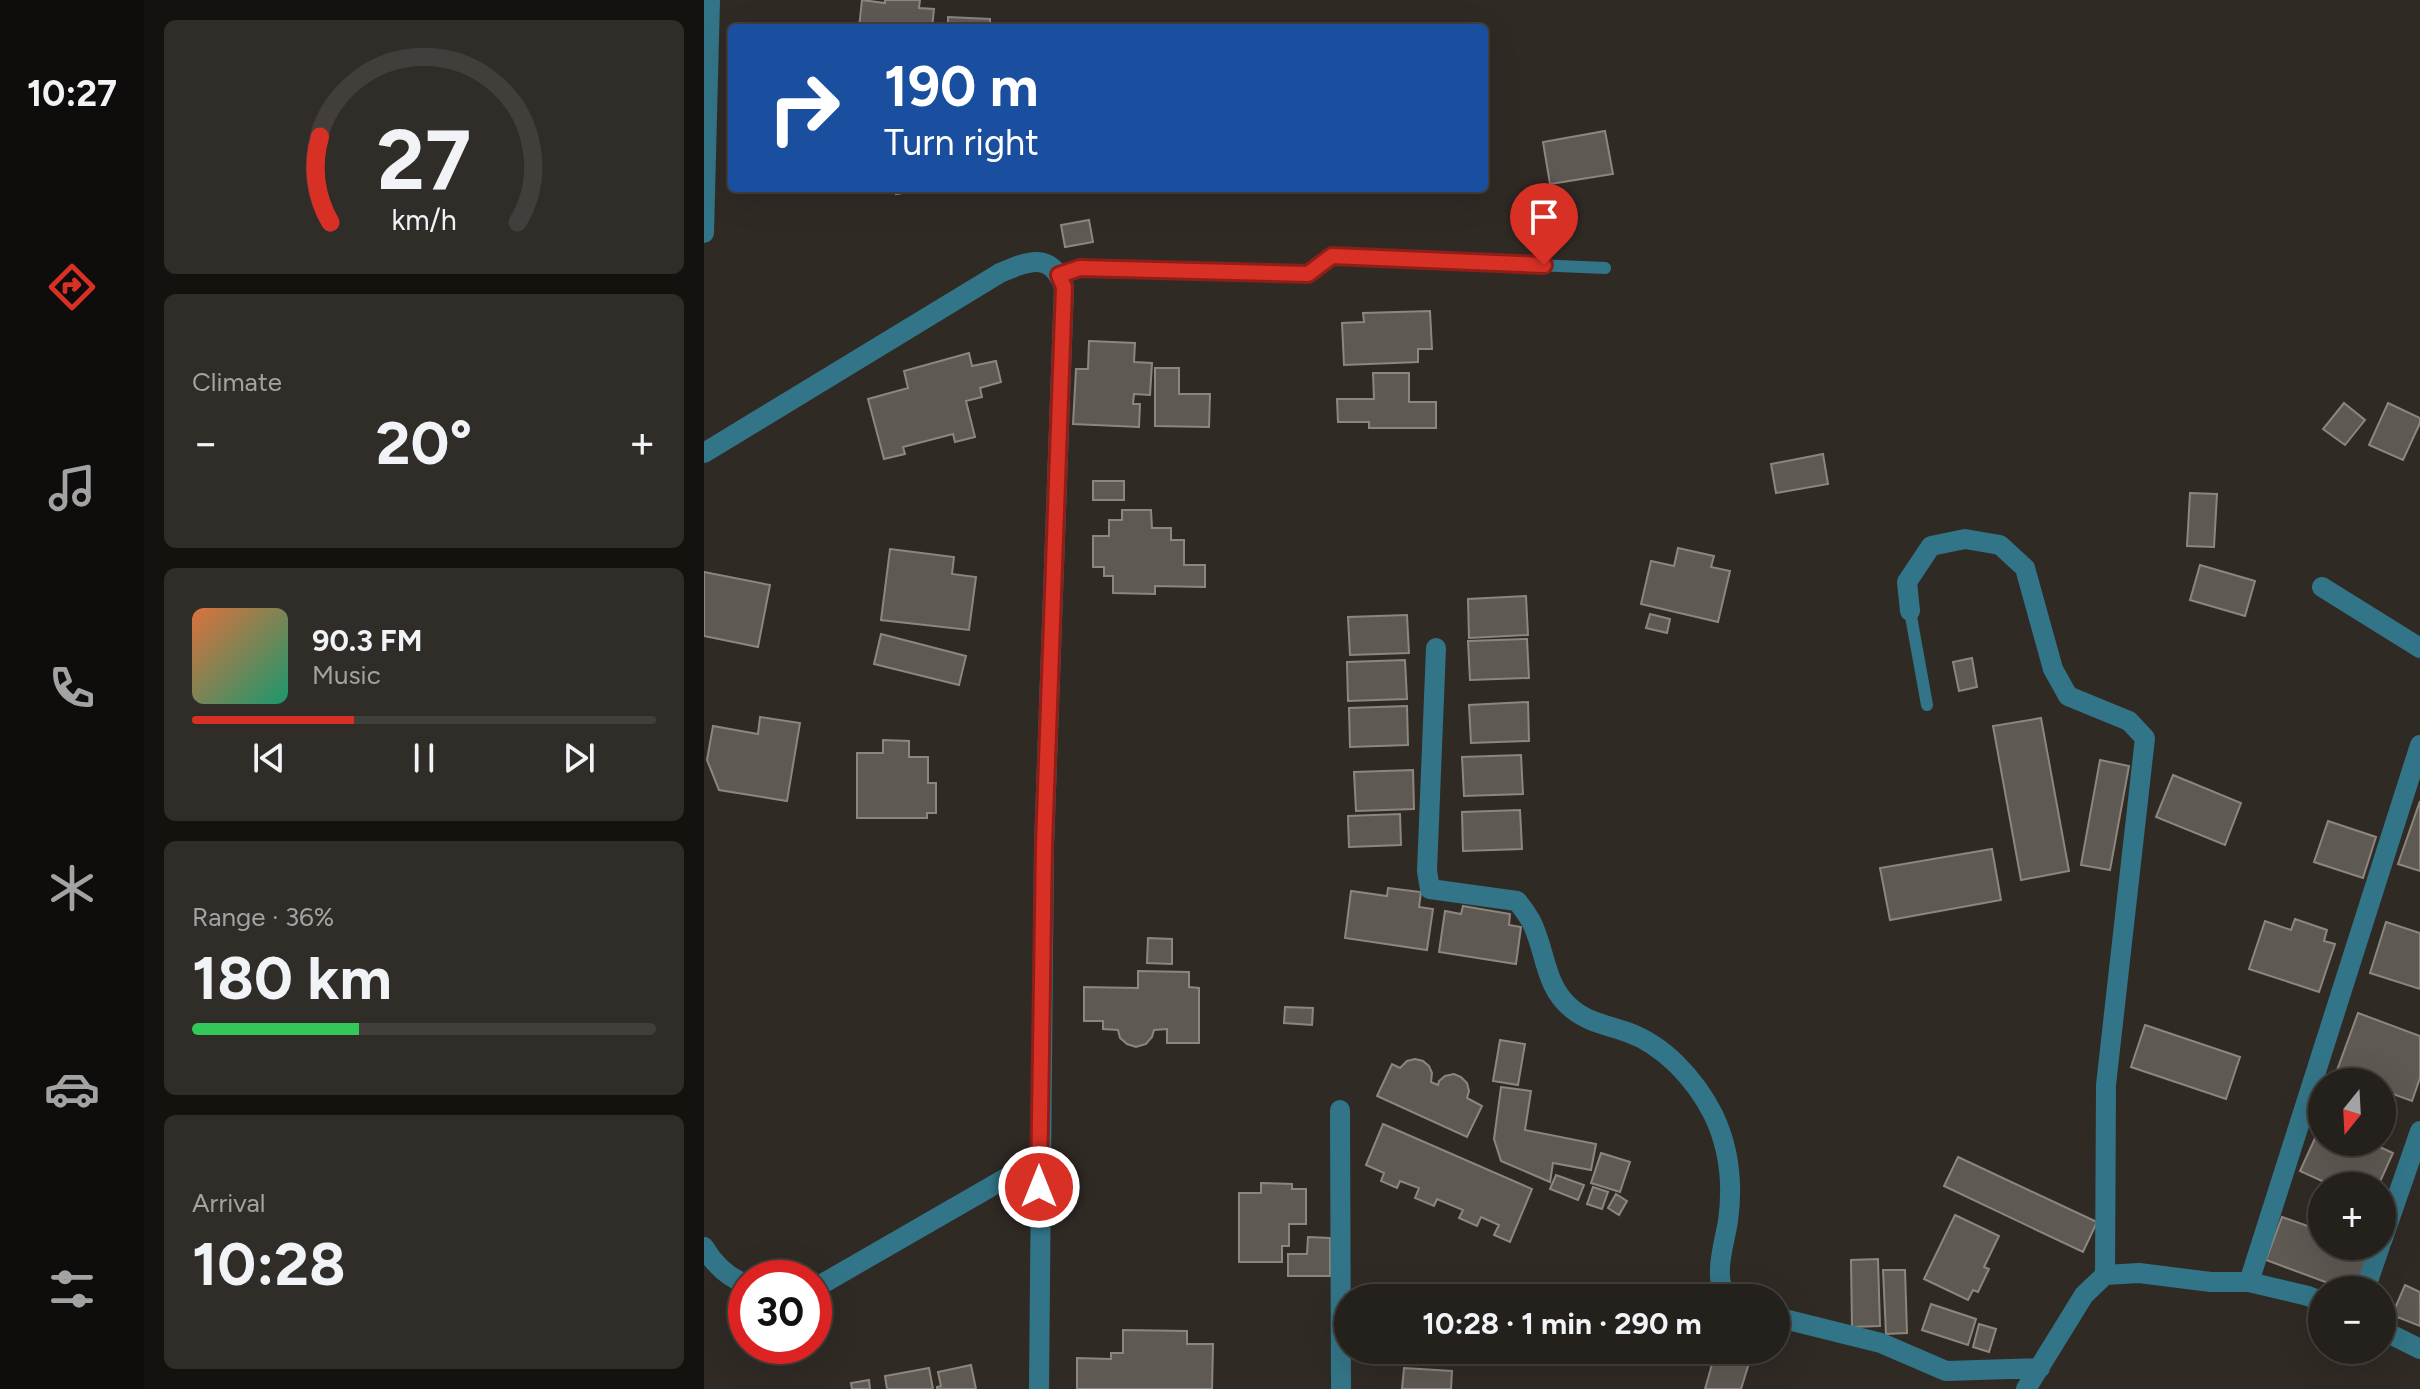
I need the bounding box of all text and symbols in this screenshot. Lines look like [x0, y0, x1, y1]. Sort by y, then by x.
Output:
text: 190 m [884, 53, 1039, 120]
icon: right [752, 56, 856, 160]
text: 10:27 [27, 72, 117, 115]
text: 27 [377, 109, 471, 209]
text: Turn right [884, 121, 1039, 164]
pin [1510, 183, 1578, 265]
icon: arrive [1522, 195, 1566, 239]
text: km/h [391, 203, 457, 237]
icon: directions [44, 259, 100, 315]
text: Climate [192, 366, 282, 398]
text: 20° [376, 407, 472, 479]
text: − [192, 416, 219, 469]
text: + [629, 416, 656, 469]
icon: music [44, 460, 100, 516]
text: 90.3 FM [312, 622, 422, 659]
text: Music [312, 659, 381, 691]
icon: phone [44, 660, 100, 716]
icon: previous [247, 736, 291, 780]
icon: pause [402, 736, 446, 780]
icon: next [557, 736, 601, 780]
icon: climate [44, 860, 100, 916]
text: Range · 36% [192, 901, 334, 933]
text: 180 km [192, 942, 392, 1014]
icon: car [44, 1061, 100, 1117]
north arrow [2308, 1068, 2396, 1156]
map controls [2308, 1068, 2396, 1364]
position arrow [997, 1145, 1081, 1229]
button: + [2308, 1172, 2396, 1260]
text: Arrival [192, 1187, 265, 1219]
text: 10:28 [192, 1228, 346, 1300]
speed limit sign: 30 [728, 1260, 832, 1364]
icon: filters [44, 1261, 100, 1317]
button: − [2308, 1276, 2396, 1364]
text: 10:28 · 1 min · 290 m [1422, 1305, 1702, 1342]

